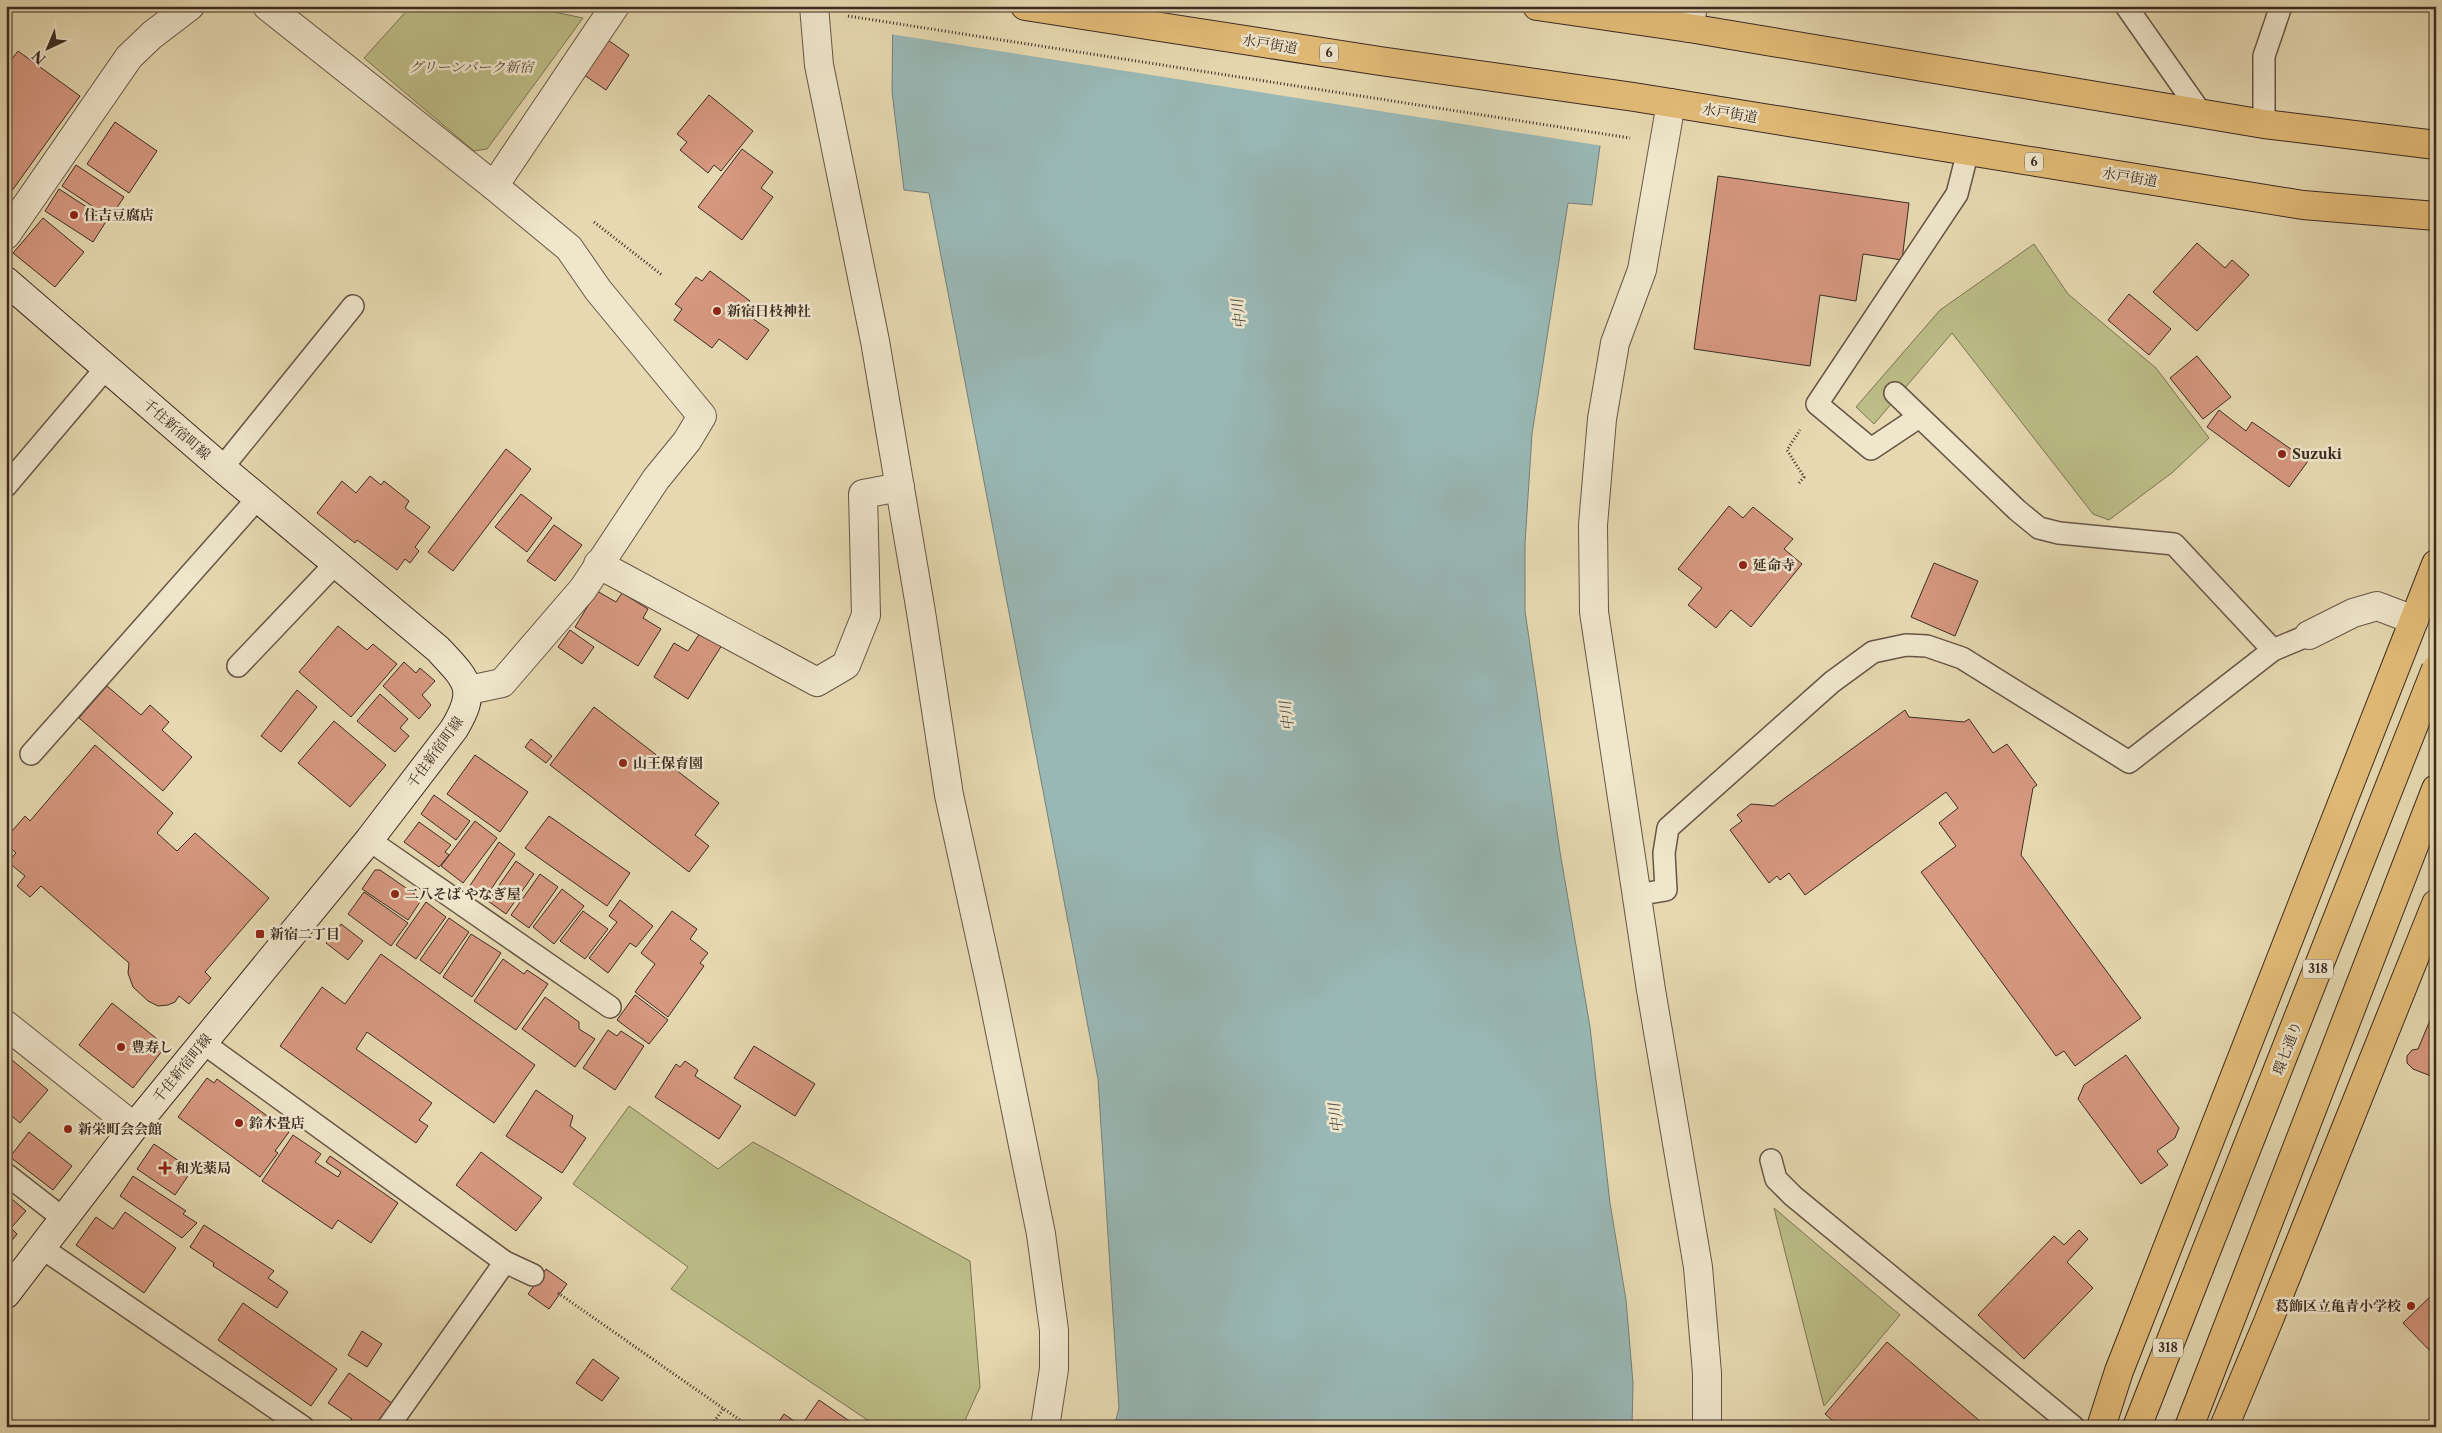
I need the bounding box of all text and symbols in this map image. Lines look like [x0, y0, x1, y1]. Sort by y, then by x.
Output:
north arrow [22, 22, 72, 72]
street label: 水戸街道 [1241, 31, 1299, 57]
road number: 6 [1320, 44, 1338, 62]
text: N [28, 47, 50, 68]
park label: グリーンパーク新宿 [409, 58, 535, 76]
street label: 水戸街道 [1701, 100, 1759, 126]
road number: 6 [2025, 152, 2043, 172]
street label: 水戸街道 [2101, 164, 2159, 190]
place label: 住吉豆腐店 [84, 206, 154, 224]
marker: 住吉豆腐店 [68, 209, 80, 221]
water label: 中川 [1227, 296, 1250, 330]
place label: 新宿日枝神社 [727, 302, 811, 320]
marker: 新宿日枝神社 [711, 305, 723, 317]
street label: 千住新宿町線 [139, 395, 215, 463]
place label: Suzuki [2292, 445, 2342, 463]
marker: Suzuki [2276, 448, 2288, 460]
place label: 延命寺 [1753, 556, 1795, 574]
marker: 延命寺 [1737, 559, 1749, 571]
water label: 中川 [1275, 698, 1298, 732]
street label: 千住新宿町線 [403, 713, 467, 791]
place label: 山王保育園 [633, 754, 703, 772]
marker: 山王保育園 [617, 757, 629, 769]
place label: 二八そば やなぎ屋 [405, 885, 521, 903]
marker: 二八そば やなぎ屋 [389, 888, 401, 900]
place label: 新宿二丁目 [270, 925, 340, 943]
marker: 新宿二丁目 [254, 928, 266, 940]
road number: 318 [2303, 960, 2333, 979]
street label: 環七通り [2269, 1019, 2305, 1077]
street label: 千住新宿町線 [149, 1030, 215, 1106]
place label: 豊寿し [131, 1038, 173, 1056]
marker: 豊寿し [115, 1041, 127, 1053]
water label: 中川 [1324, 1100, 1347, 1134]
place label: 鈴木畳店 [249, 1114, 305, 1132]
marker: 鈴木畳店 [233, 1117, 245, 1129]
place label: 新栄町会会館 [78, 1120, 162, 1138]
marker: 新栄町会会館 [62, 1123, 74, 1135]
place label: 和光薬局 [175, 1159, 231, 1177]
marker: 和光薬局 [159, 1162, 171, 1174]
place label: 葛飾区立亀青小学校 [2275, 1297, 2401, 1315]
marker: 葛飾区立亀青小学校 [2405, 1300, 2417, 1312]
road number: 318 [2153, 1339, 2183, 1358]

